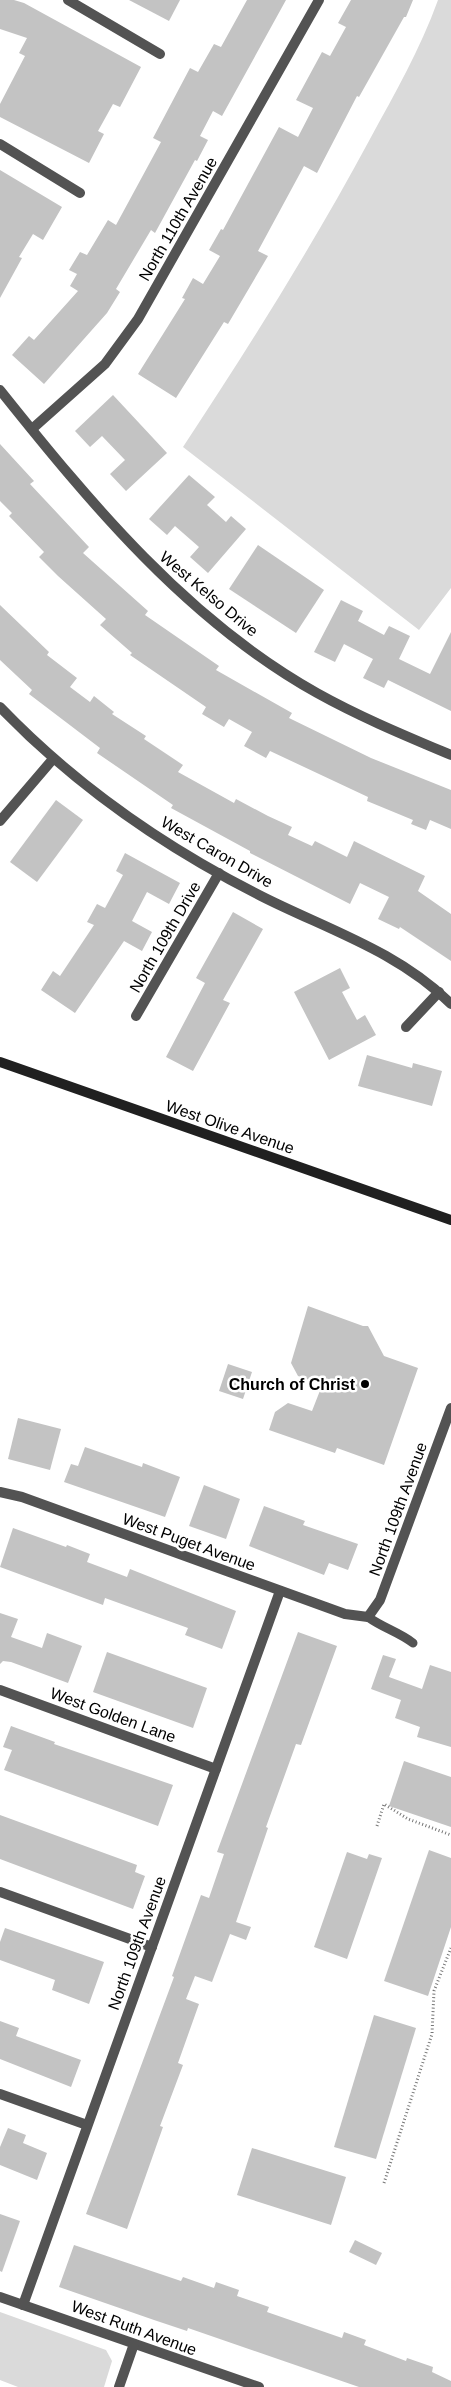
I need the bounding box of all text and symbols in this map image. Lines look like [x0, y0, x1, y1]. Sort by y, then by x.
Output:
street label: North 110th Avenue [136, 154, 220, 284]
street label: West Kelso Drive [157, 548, 261, 640]
street label: West Caron Drive [158, 813, 276, 891]
street label: North 109th Drive [126, 878, 204, 996]
street label: West Olive Avenue [164, 1097, 296, 1157]
place label: Church of Christ [229, 1376, 356, 1393]
marker: Church of Christ [359, 1378, 371, 1390]
street label: North 109th Avenue [366, 1440, 430, 1578]
street label: West Puget Avenue [120, 1510, 258, 1574]
street label: West Golden Lane [48, 1684, 178, 1746]
street label: North 109th Avenue [105, 1874, 169, 2012]
street label: West Ruth Avenue [69, 2297, 199, 2359]

